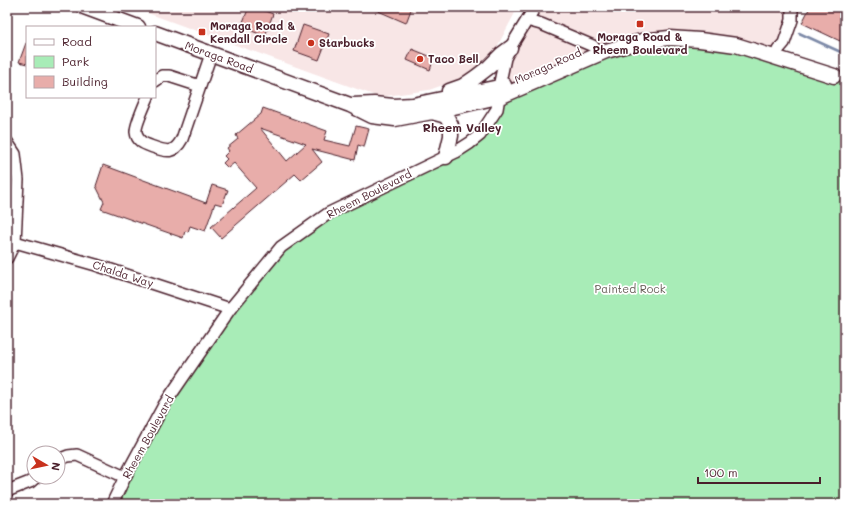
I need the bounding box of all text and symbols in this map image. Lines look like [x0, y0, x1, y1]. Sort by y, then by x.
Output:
place label: Moraga Road & Kendall Circle [210, 18, 296, 46]
marker: Moraga Road & Rheem Boulevard [635, 19, 645, 29]
legend [26, 26, 156, 98]
marker: Moraga Road & Kendall Circle [197, 27, 207, 37]
place label: Moraga Road & Rheem Boulevard [592, 29, 688, 57]
text: Road [62, 33, 92, 49]
place label: Starbucks [319, 35, 375, 50]
street label: Moraga Road [183, 37, 255, 76]
marker: Starbucks [306, 38, 316, 48]
street label: Moraga Road [512, 44, 584, 87]
place label: Taco Bell [428, 51, 478, 66]
text: Park [62, 53, 89, 69]
marker: Taco Bell [415, 54, 425, 64]
text: Building [62, 73, 108, 89]
district label: Rheem Valley [423, 119, 502, 135]
street label: Rheem Boulevard [324, 166, 414, 221]
street label: Chalda Way [91, 257, 156, 291]
park label: Painted Rock [594, 281, 666, 296]
street label: Rheem Boulevard [118, 392, 177, 481]
north arrow [26, 445, 66, 485]
scale bar [698, 459, 820, 485]
text: N [48, 461, 64, 472]
text: 100 m [704, 464, 738, 480]

